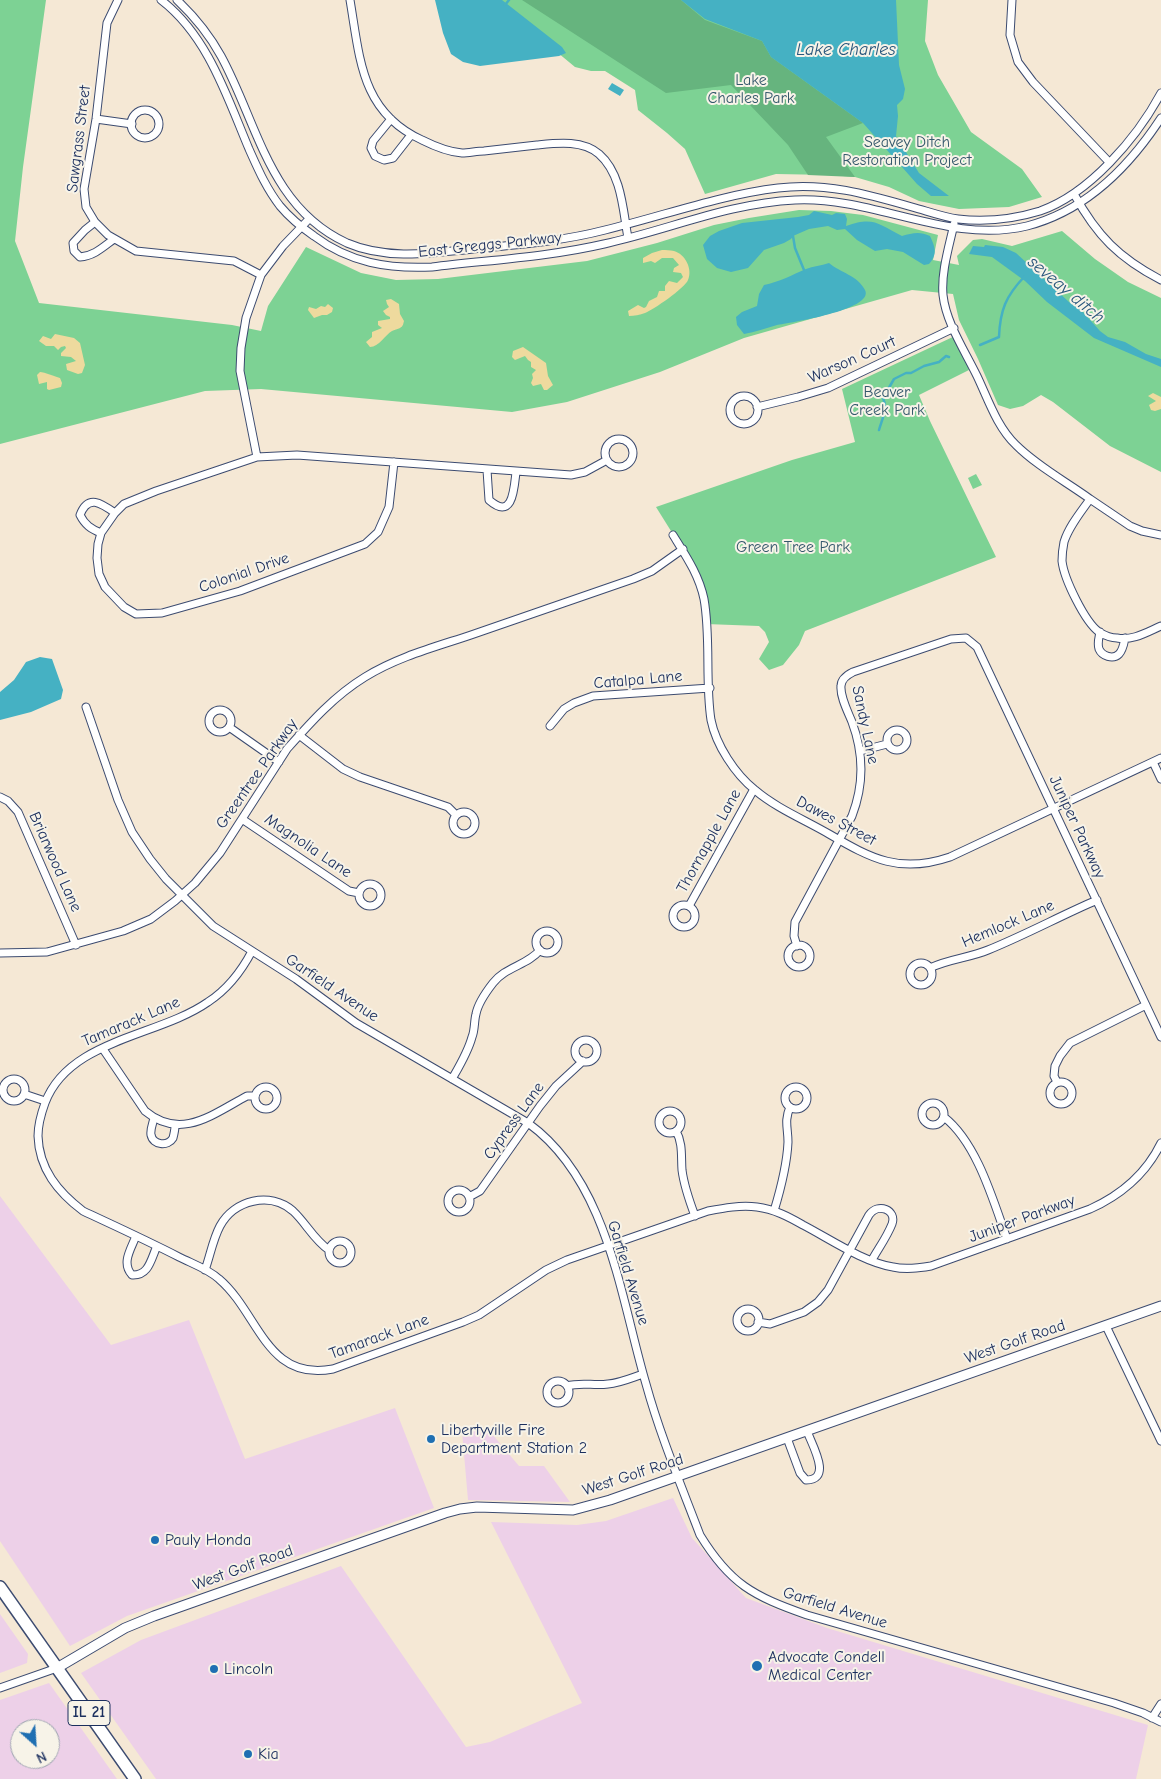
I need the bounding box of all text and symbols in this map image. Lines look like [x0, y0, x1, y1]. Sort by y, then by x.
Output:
water label: Lake Charles [796, 39, 896, 61]
park label: Lake Charles Park [707, 70, 795, 108]
street label: Sawgrass Street [63, 84, 95, 194]
park label: Seavey Ditch Restoration Project [842, 132, 972, 170]
street label: East Greggs Parkway [417, 228, 563, 262]
water label: seveay ditch [1023, 252, 1109, 328]
street label: Warson Court [805, 332, 899, 388]
park label: Beaver Creek Park [849, 382, 925, 420]
park label: Green Tree Park [736, 537, 850, 557]
street label: Colonial Drive [196, 549, 292, 597]
street label: Catalpa Lane [593, 667, 683, 693]
street label: Sandy Lane [847, 684, 883, 766]
street label: Greentree Parkway [212, 715, 302, 833]
street label: Juniper Parkway [1045, 772, 1109, 882]
street label: Thornapple Lane [673, 786, 745, 896]
street label: Dawes Street [793, 792, 879, 850]
street label: Briarwood Lane [24, 809, 86, 915]
street label: Magnolia Lane [261, 810, 355, 882]
street label: Hemlock Lane [959, 896, 1057, 952]
street label: Garfield Avenue [282, 950, 382, 1026]
street label: Tamarack Lane [79, 993, 183, 1051]
street label: Cypress Lane [479, 1079, 549, 1163]
street label: Juniper Parkway [966, 1191, 1078, 1247]
street label: Garfield Avenue [603, 1218, 653, 1328]
street label: Tamarack Lane [327, 1310, 431, 1364]
street label: West Golf Road [962, 1316, 1068, 1368]
place label: Libertyville Fire Department Station 2 [441, 1420, 587, 1458]
marker: Libertyville Fire Department Station 2 [425, 1433, 437, 1445]
street label: West Golf Road [580, 1450, 686, 1500]
place label: Pauly Honda [165, 1530, 251, 1550]
marker: Pauly Honda [149, 1534, 161, 1546]
street label: West Golf Road [190, 1541, 296, 1595]
street label: Garfield Avenue [780, 1583, 890, 1633]
place label: Advocate Condell Medical Center [768, 1647, 885, 1685]
place label: Lincoln [224, 1659, 273, 1679]
marker: Advocate Condell Medical Center [750, 1659, 764, 1673]
marker: Lincoln [208, 1663, 220, 1675]
road number: IL 21 [68, 1700, 110, 1726]
north arrow [10, 1719, 60, 1769]
place label: Kia [258, 1744, 279, 1764]
text: N [34, 1747, 49, 1767]
marker: Kia [242, 1748, 254, 1760]

